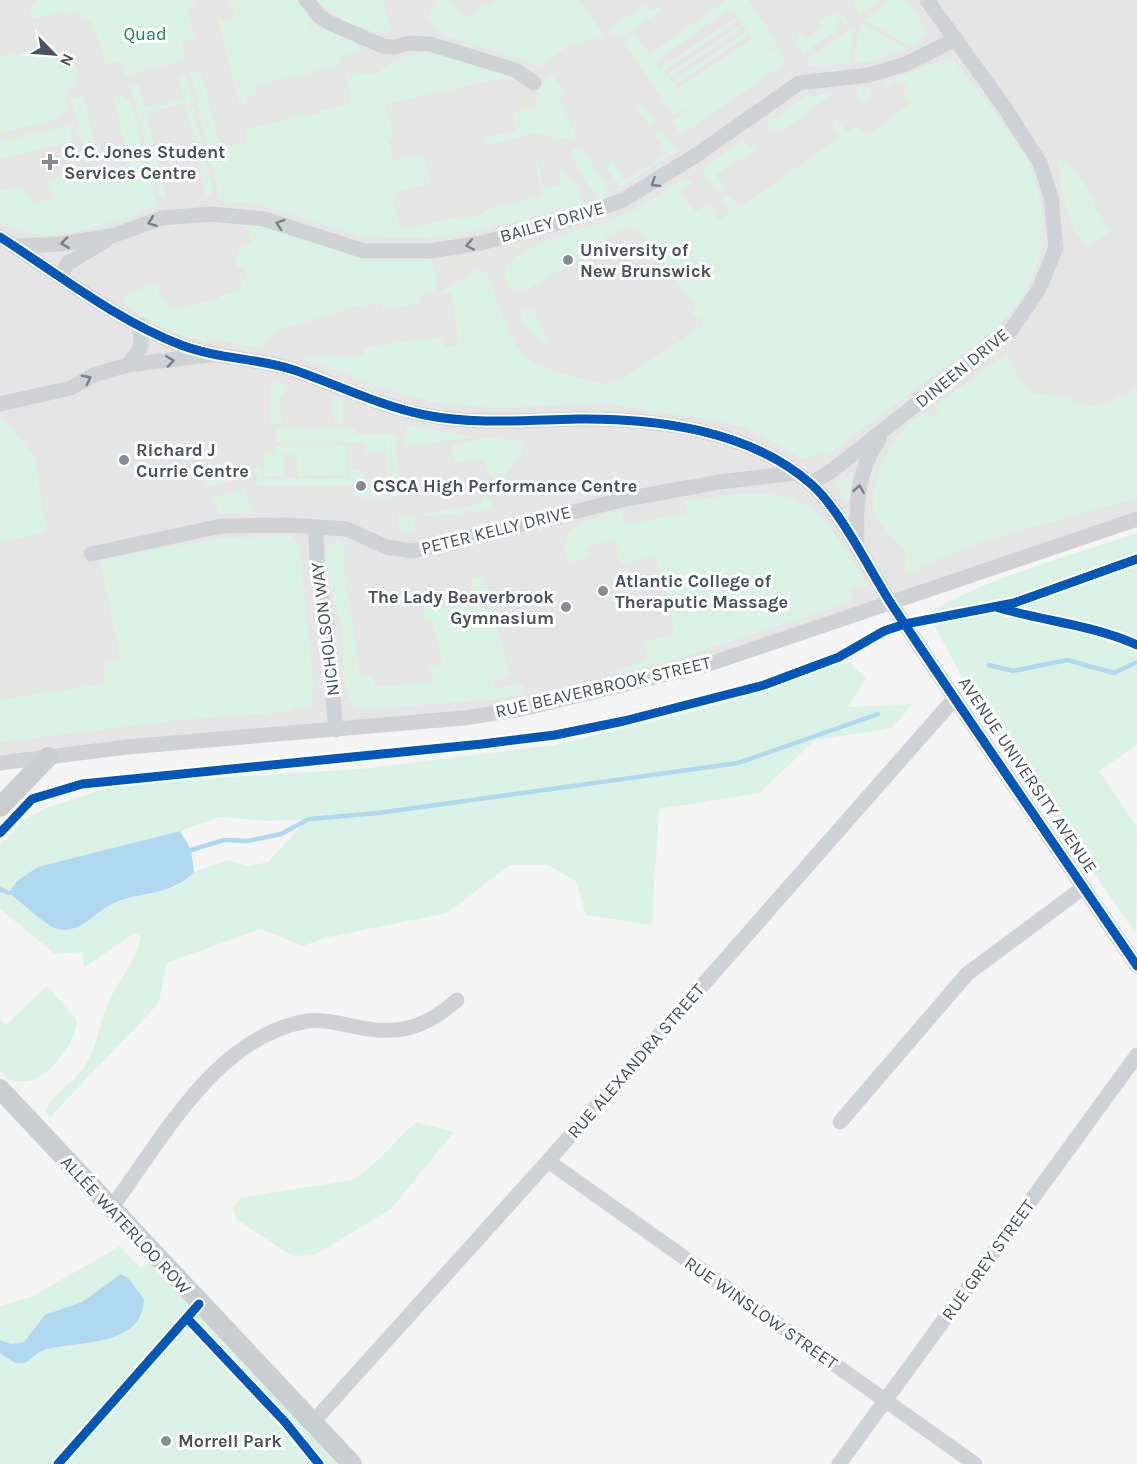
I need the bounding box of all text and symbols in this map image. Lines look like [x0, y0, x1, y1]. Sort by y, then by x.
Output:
park label: Quad [123, 23, 167, 45]
north arrow [24, 24, 84, 84]
text: N [56, 51, 78, 69]
place label: C. C. Jones Student Services Centre [64, 141, 225, 184]
marker: C. C. Jones Student Services Centre [41, 153, 59, 171]
one-way arrow [651, 175, 661, 187]
street label: BAILEY DRIVE [497, 197, 607, 247]
one-way arrow [147, 215, 158, 227]
one-way arrow [275, 219, 286, 231]
one-way arrow [61, 237, 70, 249]
one-way arrow [466, 238, 476, 251]
place label: University of New Brunswick [580, 239, 711, 282]
marker: University of New Brunswick [561, 253, 575, 267]
street label: DINEEN DRIVE [911, 324, 1013, 412]
one-way arrow [166, 355, 175, 368]
one-way arrow [81, 375, 91, 386]
place label: Richard J Currie Centre [136, 439, 249, 482]
marker: Richard J Currie Centre [117, 453, 131, 467]
place label: CSCA High Performance Centre [373, 475, 637, 497]
marker: CSCA High Performance Centre [354, 479, 368, 493]
one-way arrow [852, 485, 865, 495]
street label: PETER KELLY DRIVE [419, 501, 573, 559]
street label: NICHOLSON WAY [306, 561, 344, 697]
place label: Atlantic College of Theraputic Massage [615, 570, 788, 613]
marker: Atlantic College of Theraputic Massage [596, 584, 610, 598]
place label: The Lady Beaverbrook Gymnasium [368, 586, 554, 629]
marker: The Lady Beaverbrook Gymnasium [559, 600, 573, 614]
street label: RUE BEAVERBROOK STREET [493, 651, 713, 723]
street label: AVENUE UNIVERSITY AVENUE [954, 673, 1102, 877]
street label: RUE ALEXANDRA STREET [563, 979, 709, 1143]
street label: ALLÉE WATERLOO ROW [56, 1150, 197, 1299]
street label: RUE GREY STREET [937, 1195, 1039, 1325]
street label: RUE WINSLOW STREET [680, 1252, 842, 1374]
place label: Morrell Park [178, 1430, 282, 1452]
marker: Morrell Park [159, 1434, 173, 1448]

